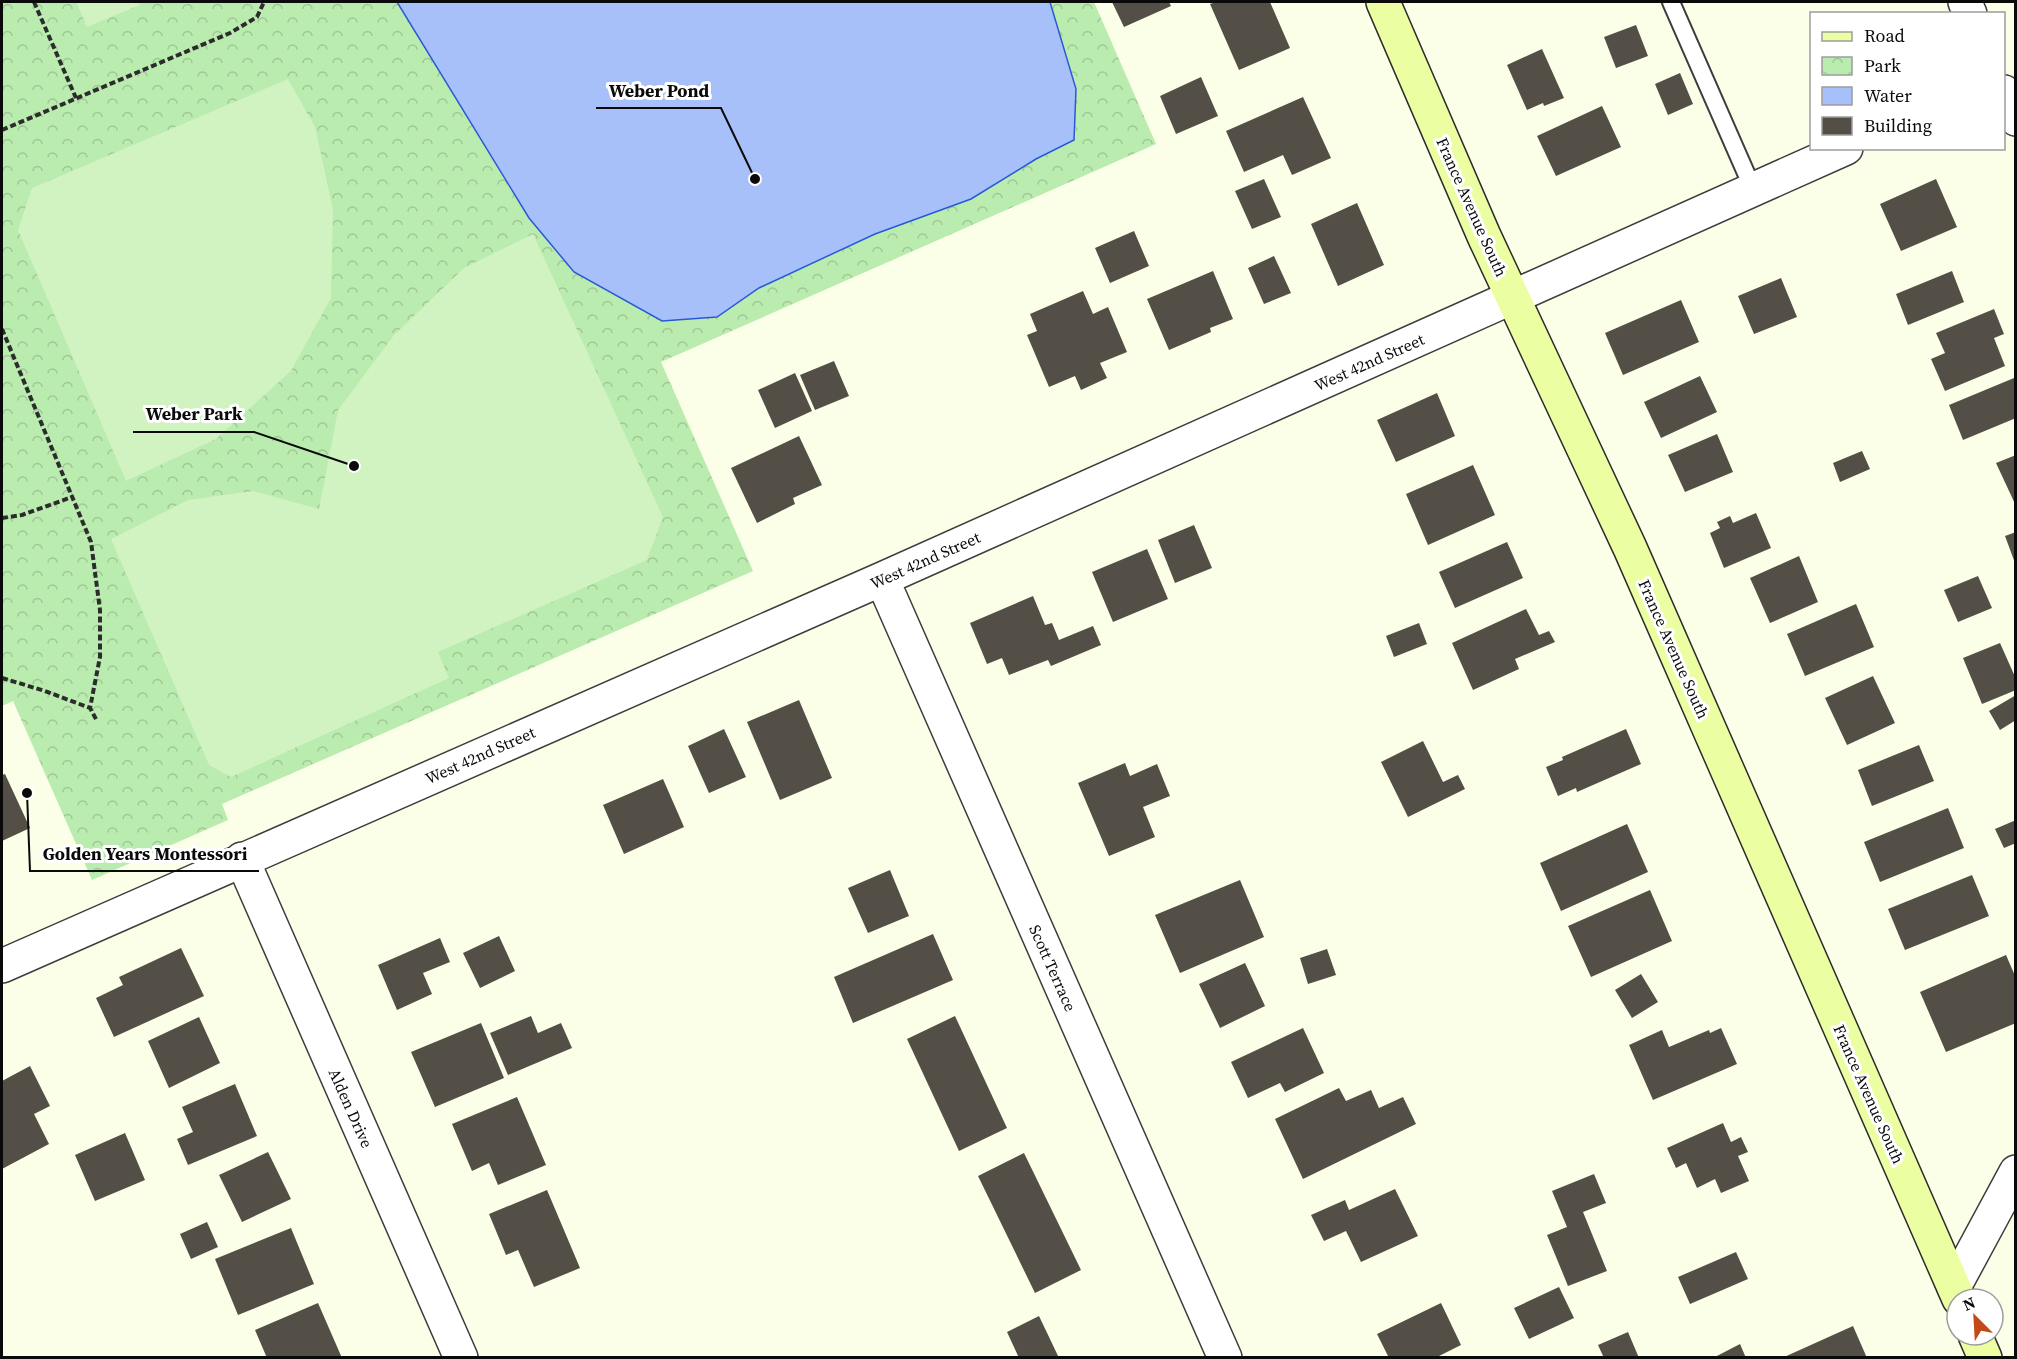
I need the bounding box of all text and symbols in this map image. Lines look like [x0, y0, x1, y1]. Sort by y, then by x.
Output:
legend [1810, 12, 2005, 150]
text: Road [1864, 23, 1905, 48]
text: Park [1864, 53, 1901, 78]
callout: Weber Pond [596, 72, 721, 108]
text: Weber Pond [609, 78, 710, 103]
text: Water [1864, 83, 1912, 108]
text: Building [1864, 113, 1932, 138]
street label: France Avenue South [1431, 134, 1513, 280]
street label: West 42nd Street [1311, 328, 1428, 396]
callout: Weber Park [133, 396, 254, 432]
text: Weber Park [146, 401, 243, 426]
street label: West 42nd Street [867, 526, 984, 594]
street label: France Avenue South [1633, 576, 1715, 722]
street label: West 42nd Street [422, 721, 539, 789]
callout: Golden Years Montessori [30, 835, 259, 871]
text: Golden Years Montessori [43, 841, 248, 866]
street label: Scott Terrace [1024, 921, 1082, 1015]
street label: France Avenue South [1828, 1021, 1910, 1167]
street label: Alden Drive [324, 1065, 378, 1151]
north arrow [1945, 1287, 2005, 1347]
text: N [1959, 1291, 1979, 1316]

